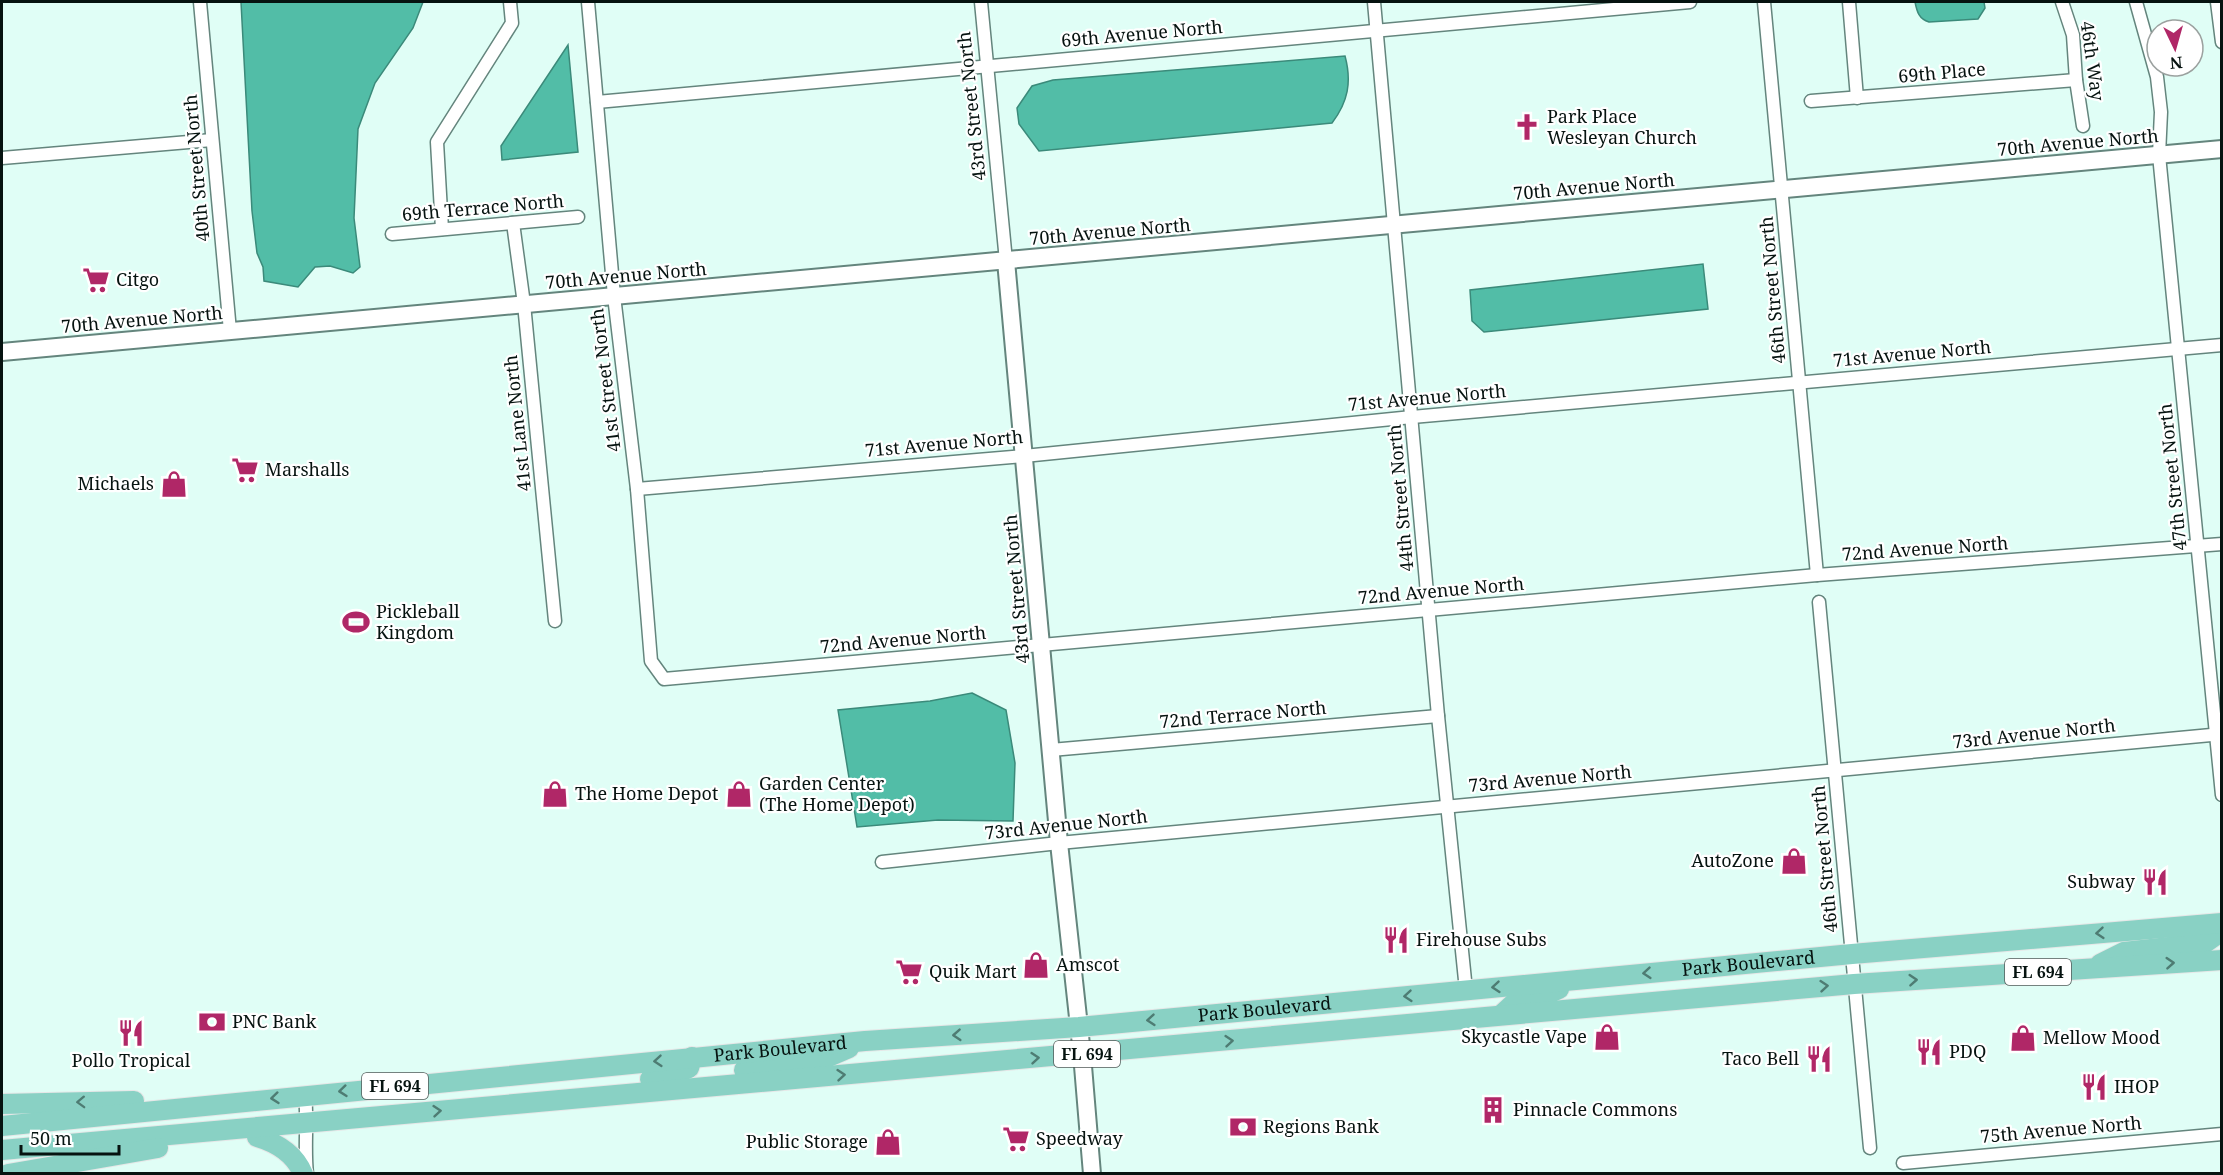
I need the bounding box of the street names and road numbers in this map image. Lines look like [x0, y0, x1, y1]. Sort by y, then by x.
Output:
street label: 69th Avenue North [1060, 14, 1224, 52]
street label: 46th Way [2076, 20, 2111, 103]
street label: 43rd Street North [951, 30, 991, 182]
street label: 69th Place [1897, 56, 1987, 88]
street label: 40th Street North [178, 93, 214, 243]
street label: 70th Avenue North [1996, 123, 2160, 161]
street label: 70th Avenue North [1512, 167, 1676, 205]
street label: 69th Terrace North [401, 188, 565, 226]
street label: 70th Avenue North [1028, 212, 1192, 250]
street label: 46th Street North [1754, 215, 1790, 365]
street label: 70th Avenue North [544, 256, 708, 294]
street label: 70th Avenue North [60, 300, 224, 338]
street label: 41st Street North [584, 307, 626, 453]
street label: 71st Avenue North [1832, 334, 1992, 372]
street label: 41st Lane North [498, 354, 536, 492]
street label: 71st Avenue North [1347, 378, 1507, 416]
street label: 47th Street North [2152, 402, 2192, 552]
street label: 44th Street North [1382, 423, 1418, 573]
street label: 71st Avenue North [864, 424, 1024, 462]
street label: 43rd Street North [998, 514, 1034, 665]
street label: 72nd Avenue North [1841, 530, 2009, 566]
street label: 72nd Avenue North [1357, 571, 1525, 609]
street label: 72nd Avenue North [819, 620, 987, 658]
street label: 72nd Terrace North [1158, 695, 1327, 733]
street label: 73rd Avenue North [1951, 713, 2117, 753]
street label: 73rd Avenue North [1467, 759, 1633, 797]
street label: 46th Street North [1806, 784, 1842, 934]
street label: 73rd Avenue North [983, 804, 1149, 844]
street label: Park Boulevard [1681, 945, 1816, 981]
road number: FL 694 [2005, 959, 2071, 985]
street label: Park Boulevard [1197, 990, 1332, 1027]
street label: Park Boulevard [712, 1030, 848, 1067]
road number: FL 694 [1054, 1041, 1120, 1067]
road number: FL 694 [362, 1073, 428, 1099]
street label: 75th Avenue North [1979, 1110, 2143, 1148]

